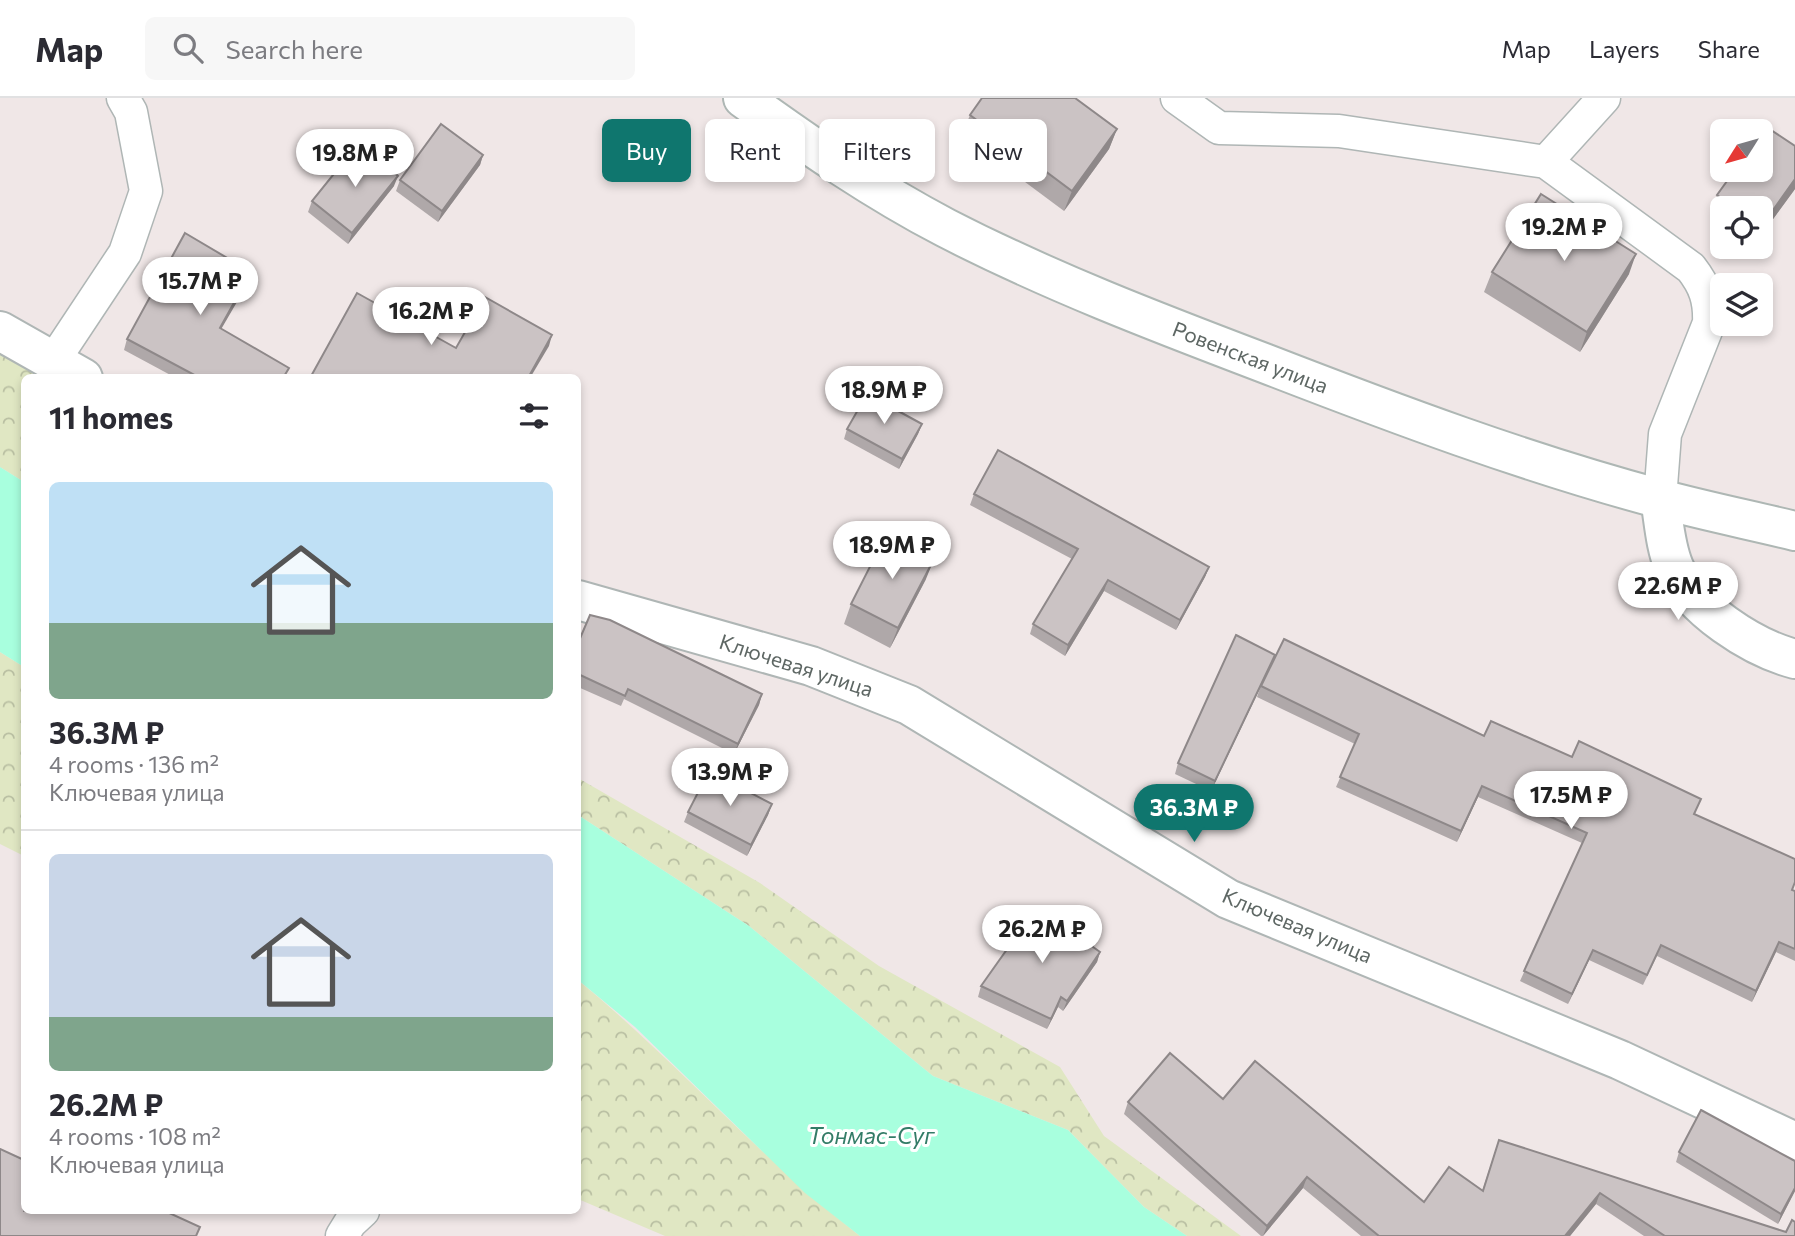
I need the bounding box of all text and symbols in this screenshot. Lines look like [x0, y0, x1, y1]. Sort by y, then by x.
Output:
search box [145, 17, 635, 80]
text: Map [35, 28, 103, 69]
icon: search [169, 29, 207, 67]
text: Search here [225, 33, 363, 64]
text: Map [1502, 34, 1551, 63]
text: Layers [1589, 34, 1660, 63]
text: Share [1698, 34, 1760, 63]
chip: Buy [602, 119, 691, 182]
chip: Rent [705, 119, 805, 182]
chip: Filters [819, 119, 935, 182]
chip: New [949, 119, 1047, 182]
north arrow [1710, 119, 1773, 182]
map controls [1710, 119, 1773, 336]
pin: 19.8M ₽ [290, 130, 420, 189]
text: 19.8M ₽ [312, 138, 398, 166]
button: locate [1710, 196, 1773, 259]
pin: 19.2M ₽ [1499, 204, 1629, 263]
text: 19.2M ₽ [1521, 212, 1607, 240]
pin: 15.7M ₽ [135, 258, 265, 317]
text: 15.7M ₽ [158, 266, 242, 294]
button: layers [1710, 273, 1773, 336]
pin: 16.2M ₽ [366, 288, 496, 347]
text: 16.2M ₽ [388, 296, 474, 324]
street label: Ровенская улица [1169, 315, 1332, 398]
pin: 18.9M ₽ [819, 366, 949, 426]
text: 18.9M ₽ [841, 375, 927, 403]
icon: filters [515, 397, 553, 435]
text: 11 homes [49, 398, 173, 435]
pin: 18.9M ₽ [827, 522, 957, 581]
icon: home [238, 527, 364, 653]
text: 18.9M ₽ [849, 530, 935, 558]
pin: 22.6M ₽ [1613, 562, 1743, 622]
text: 22.6M ₽ [1634, 571, 1722, 599]
street label: Ключевая улица [716, 628, 876, 701]
text: 36.3M ₽ [49, 713, 164, 750]
pin: 13.9M ₽ [665, 748, 795, 808]
text: 4 rooms · 136 m² [49, 750, 219, 778]
text: 13.9M ₽ [687, 757, 773, 785]
pin: 17.5M ₽ [1506, 772, 1636, 831]
text: Ключевая улица [49, 778, 224, 806]
text: 17.5M ₽ [1530, 780, 1612, 808]
pin: 36.3M ₽ [1129, 784, 1259, 844]
text: 36.3M ₽ [1150, 793, 1238, 821]
street label: Ключевая улица [1219, 882, 1376, 967]
icon: home [238, 899, 364, 1025]
pin: 26.2M ₽ [977, 906, 1107, 965]
text: 26.2M ₽ [998, 914, 1086, 942]
text: 26.2M ₽ [49, 1085, 163, 1122]
water label: Тонмас-Суг [808, 1121, 935, 1149]
text: 4 rooms · 108 m² [49, 1122, 221, 1150]
text: Ключевая улица [49, 1150, 224, 1178]

